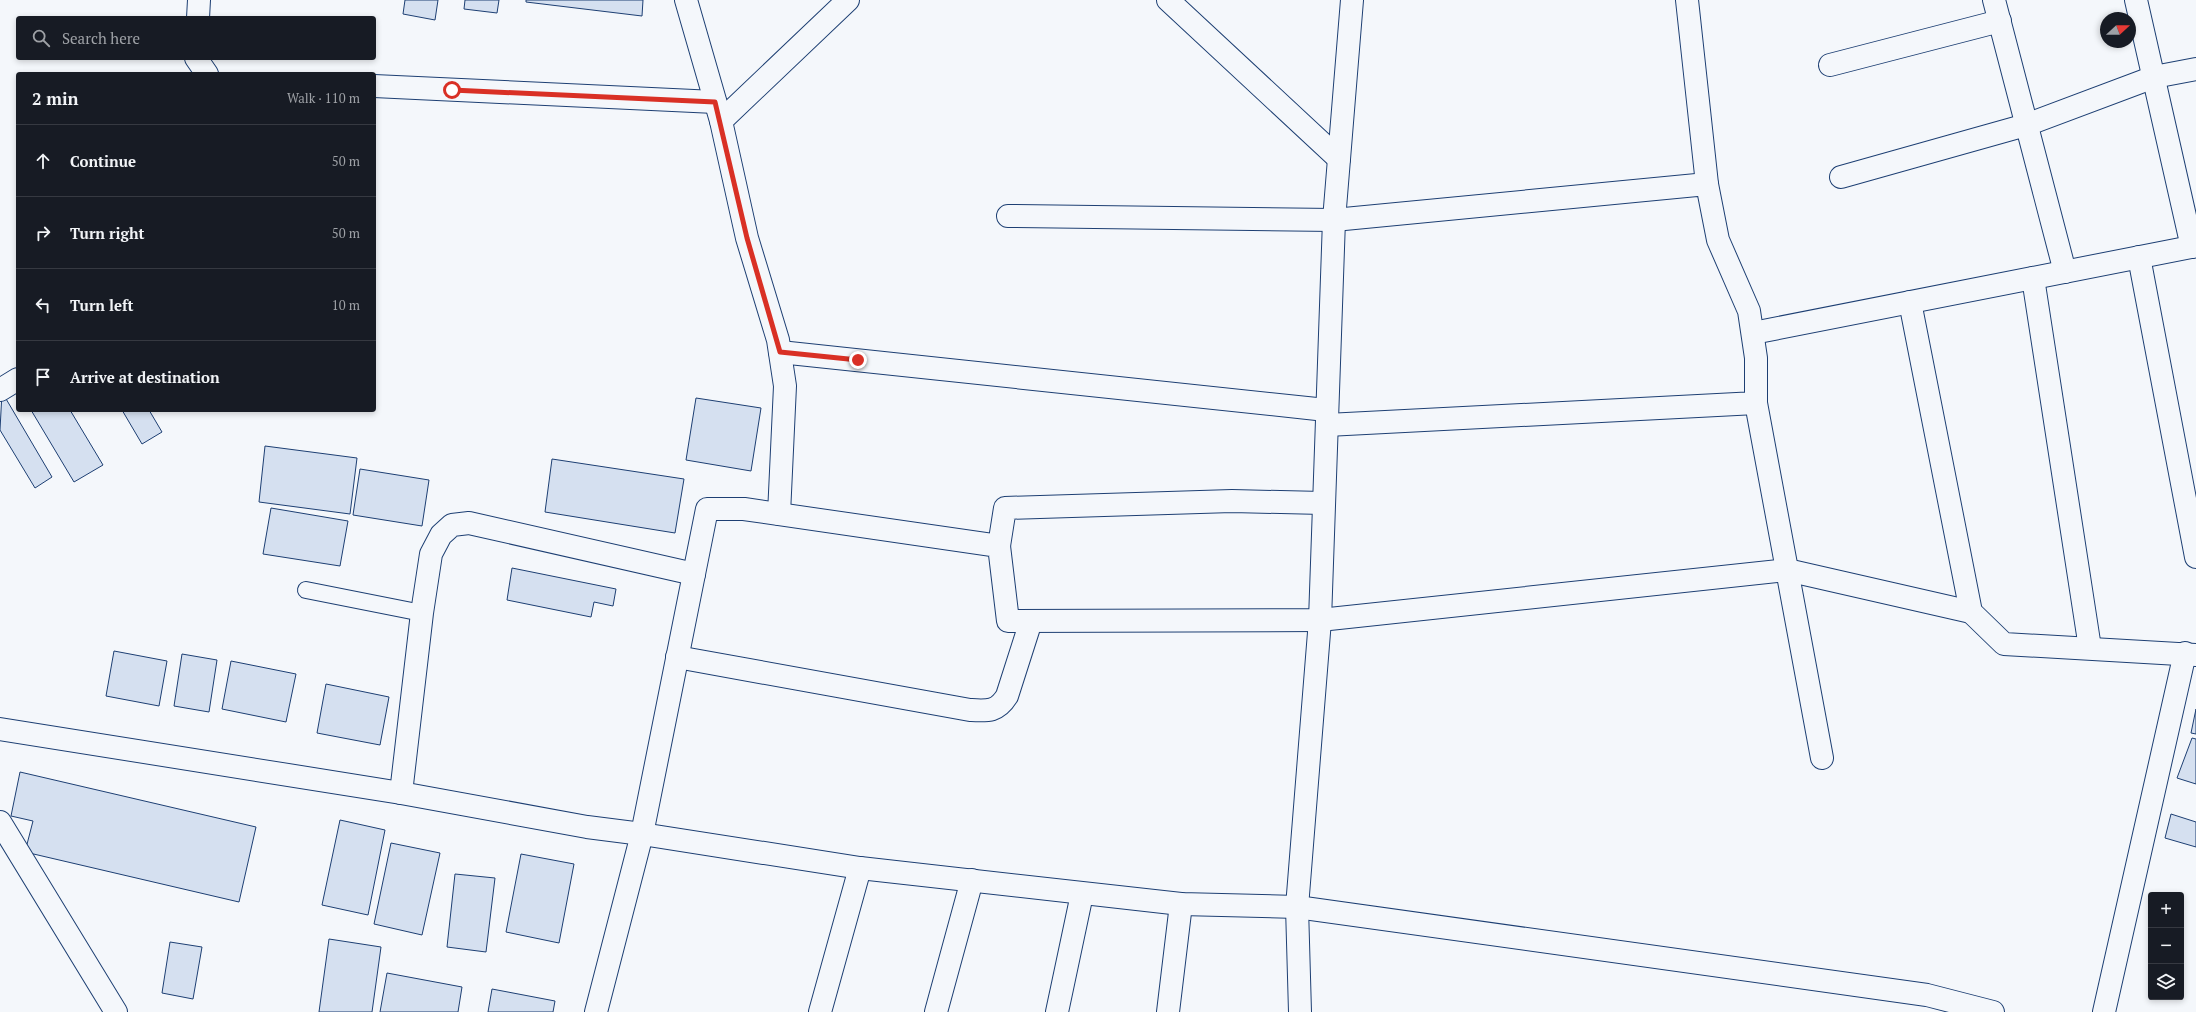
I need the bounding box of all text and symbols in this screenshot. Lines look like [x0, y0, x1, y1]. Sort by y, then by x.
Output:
north arrow [2100, 12, 2136, 48]
search box [16, 16, 376, 60]
icon: search [30, 27, 52, 49]
text: Search here [62, 28, 140, 48]
route start [443, 81, 461, 99]
text: 2 min [32, 87, 79, 110]
text: Walk · 110 m [287, 89, 360, 107]
icon: ahead [32, 150, 54, 172]
text: Continue [70, 151, 136, 171]
text: 50 m [332, 152, 360, 170]
icon: right [32, 222, 54, 244]
text: Turn right [70, 223, 145, 243]
text: 50 m [332, 224, 360, 242]
icon: left [32, 294, 54, 316]
text: Turn left [70, 295, 134, 315]
text: 10 m [332, 296, 360, 314]
route end [849, 351, 867, 369]
icon: arrive [32, 366, 54, 388]
text: Arrive at destination [70, 367, 220, 387]
map controls [2148, 892, 2184, 1000]
button: + [2148, 892, 2184, 928]
button: − [2148, 928, 2184, 964]
button: layers [2148, 964, 2184, 1000]

